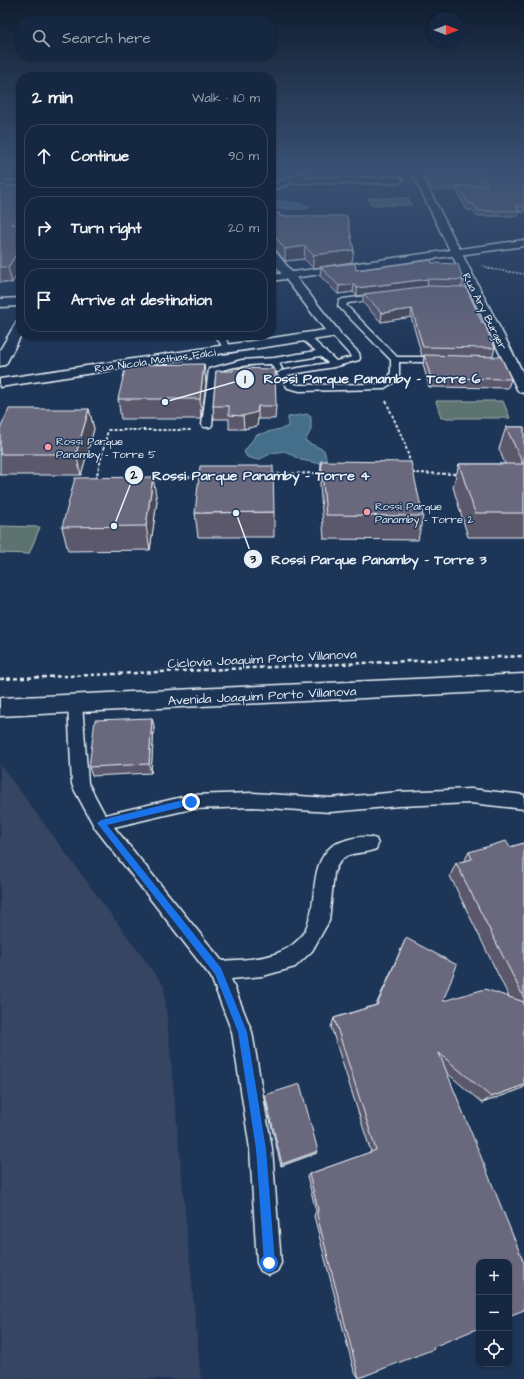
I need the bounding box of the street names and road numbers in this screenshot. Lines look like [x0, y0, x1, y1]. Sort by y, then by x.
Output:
street label: Rua Ary Burger [458, 270, 510, 353]
street label: Rua Nicola Mathias Falci [94, 345, 217, 376]
street label: Ciclovia Joaquim Porto Villanova [167, 645, 357, 673]
street label: Avenida Joaquim Porto Villanova [167, 682, 357, 710]

